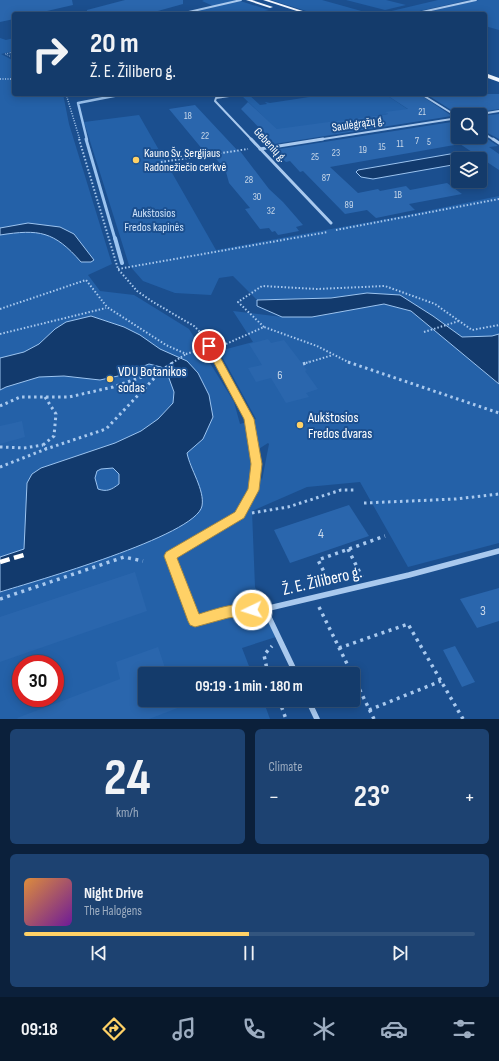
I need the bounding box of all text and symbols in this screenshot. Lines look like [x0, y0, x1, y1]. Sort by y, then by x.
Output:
text: 20 m [90, 27, 139, 60]
icon: right [24, 28, 76, 80]
text: Ž. E. Žilibero g. [90, 61, 176, 82]
house number: 21 [418, 106, 426, 118]
map controls [451, 108, 487, 188]
button: search [451, 108, 487, 144]
house number: 18 [184, 110, 192, 122]
street label: Saulėgrąžų g. [331, 112, 385, 136]
street label: Gebenių g. [250, 125, 290, 165]
house number: 22 [201, 130, 209, 142]
house number: 7 [415, 135, 419, 147]
house number: 5 [427, 136, 431, 148]
house number: 11 [397, 138, 404, 150]
house number: 15 [378, 141, 386, 153]
house number: 19 [359, 144, 367, 156]
place label: Kauno Šv. Sergijaus Radonežiečio cerkvė [144, 146, 226, 175]
house number: 23 [332, 147, 340, 159]
house number: 25 [311, 151, 319, 163]
button: layers [451, 152, 487, 188]
marker: Kauno Šv. Sergijaus Radonežiečio cerkvė [131, 155, 141, 165]
house number: 87 [322, 172, 330, 184]
house number: 28 [245, 174, 253, 186]
house number: 1B [394, 189, 403, 201]
house number: 30 [253, 191, 261, 203]
house number: 89 [345, 199, 353, 211]
house number: 32 [267, 205, 275, 217]
park label: Aukštosios Fredos kapinės [124, 206, 184, 235]
pin [192, 329, 226, 363]
icon: arrive [198, 335, 220, 357]
place label: VDU Botanikos sodas [118, 363, 187, 396]
house number: 6 [277, 368, 283, 383]
marker: VDU Botanikos sodas [105, 374, 115, 384]
place label: Aukštosios Fredos dvaras [307, 409, 372, 442]
marker: Aukštosios Fredos dvaras [295, 420, 305, 430]
house number: 4 [318, 525, 324, 542]
street label: Ž. E. Žilibero g. [280, 562, 364, 600]
position arrow [231, 589, 273, 631]
house number: 3 [480, 602, 486, 619]
speed limit sign: 30 [12, 655, 64, 707]
text: 09:19 · 1 min · 180 m [195, 677, 303, 696]
text: 24 [104, 747, 151, 810]
text: Climate [269, 759, 302, 775]
text: 23° [354, 779, 390, 815]
text: − [269, 784, 279, 811]
text: + [464, 784, 475, 811]
text: km/h [116, 805, 138, 821]
text: Night Drive [84, 884, 143, 903]
text: The Halogens [84, 903, 142, 919]
icon: previous [88, 942, 110, 964]
icon: pause [238, 942, 260, 964]
icon: next [389, 942, 411, 964]
icon: directions [100, 1015, 128, 1043]
icon: music [170, 1015, 198, 1043]
icon: phone [240, 1015, 268, 1043]
icon: climate [310, 1015, 338, 1043]
icon: car [380, 1015, 408, 1043]
icon: filters [450, 1015, 478, 1043]
text: 09:18 [21, 1019, 58, 1040]

